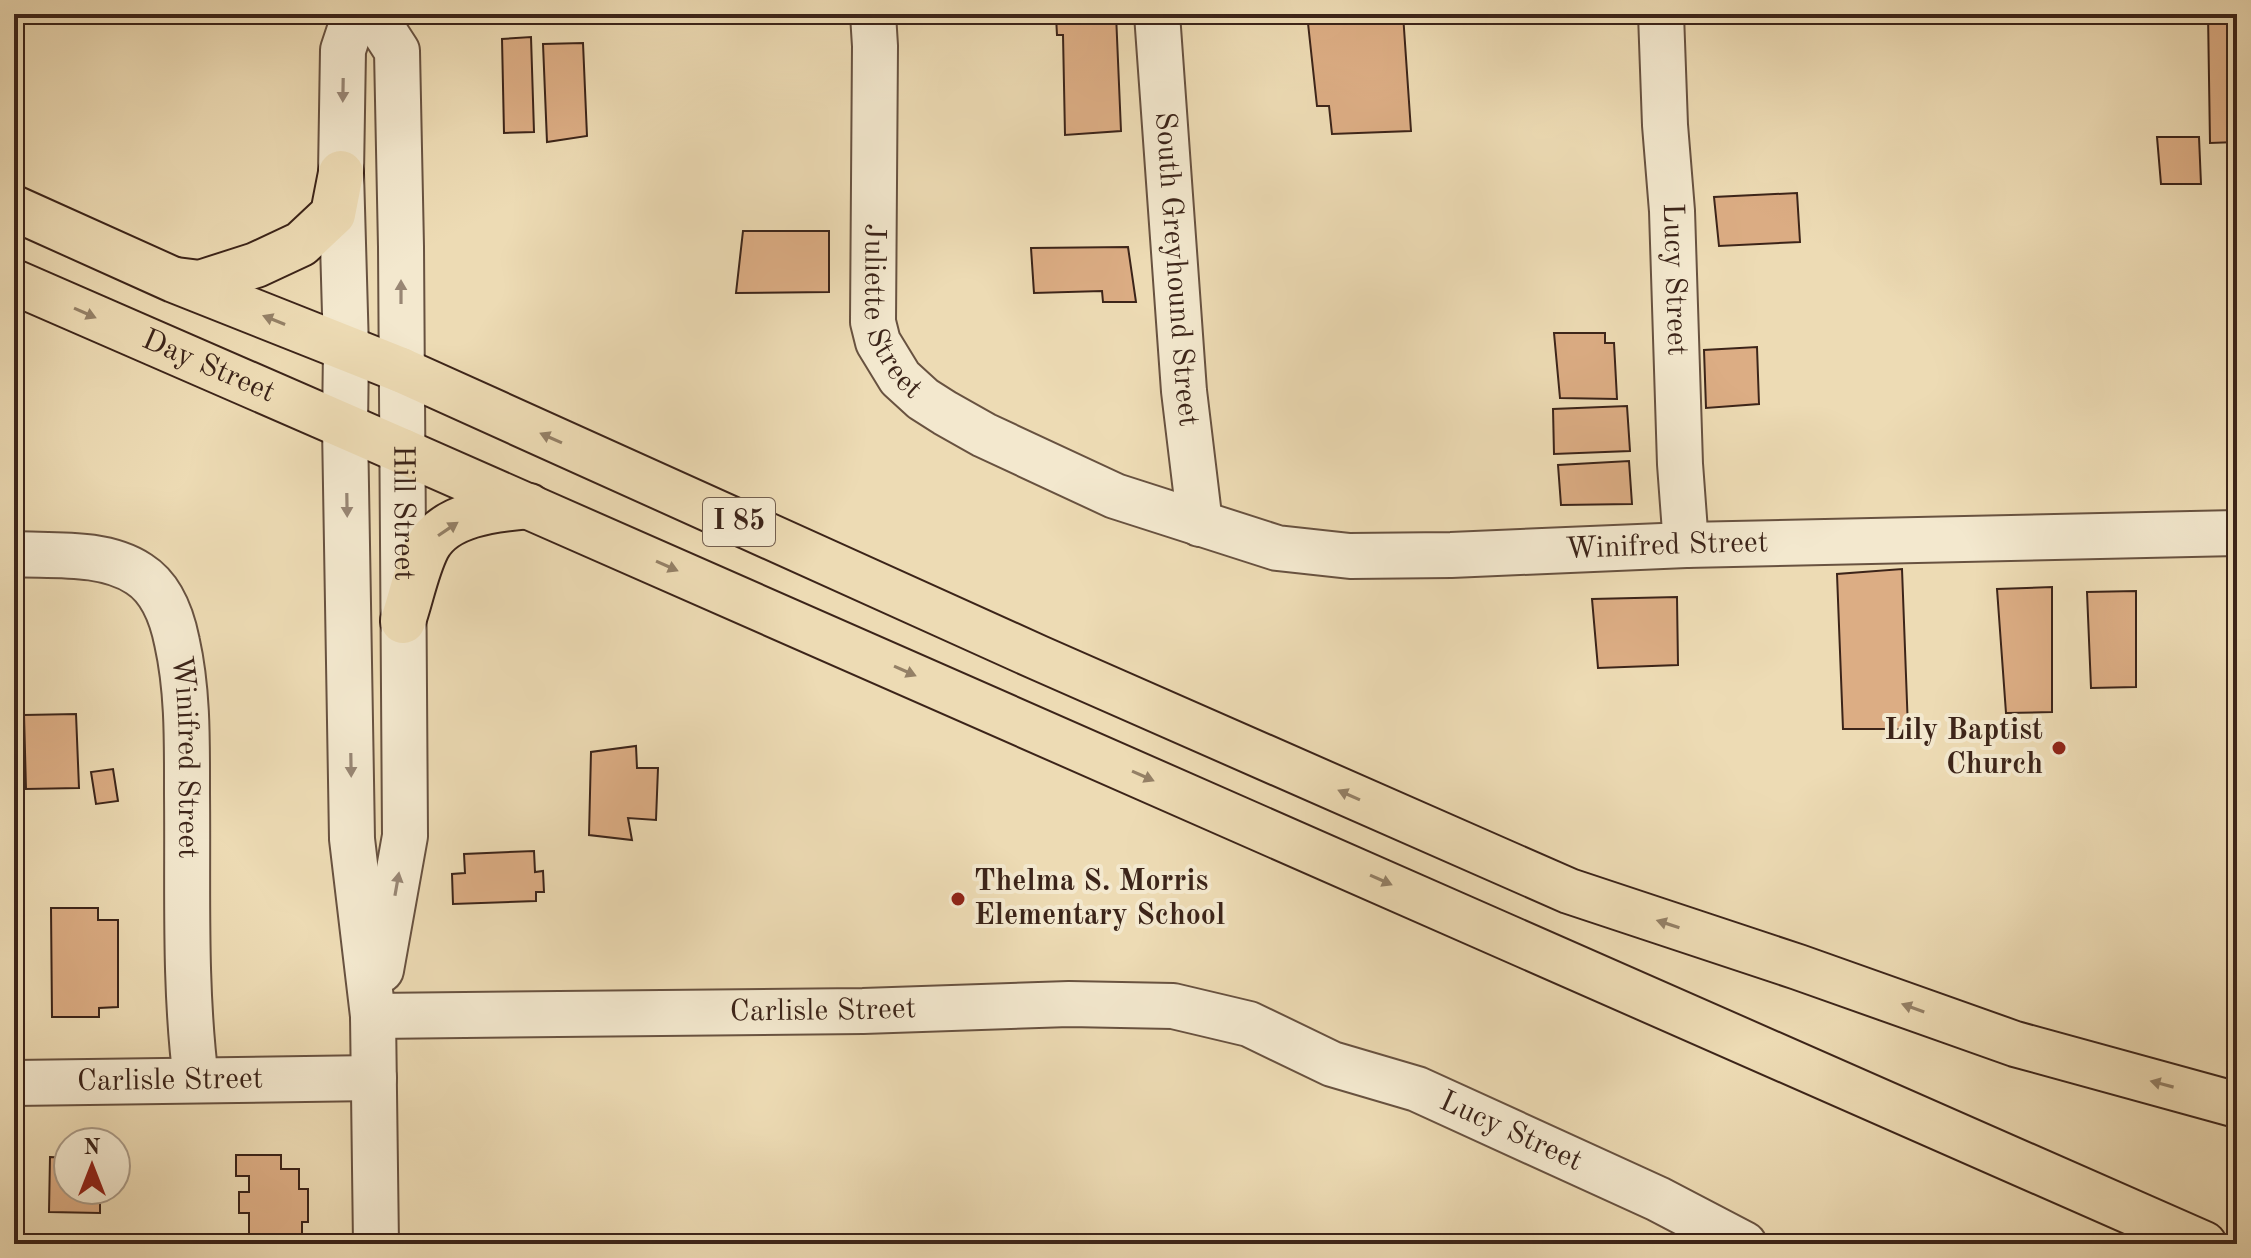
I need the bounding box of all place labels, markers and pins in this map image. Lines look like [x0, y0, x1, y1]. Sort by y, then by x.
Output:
place label: Lily Baptist Church [1884, 716, 2043, 780]
marker: Lily Baptist Church [2050, 739, 2068, 757]
place label: Thelma S. Morris Elementary School [974, 867, 1225, 931]
marker: Thelma S. Morris Elementary School [949, 890, 967, 908]

